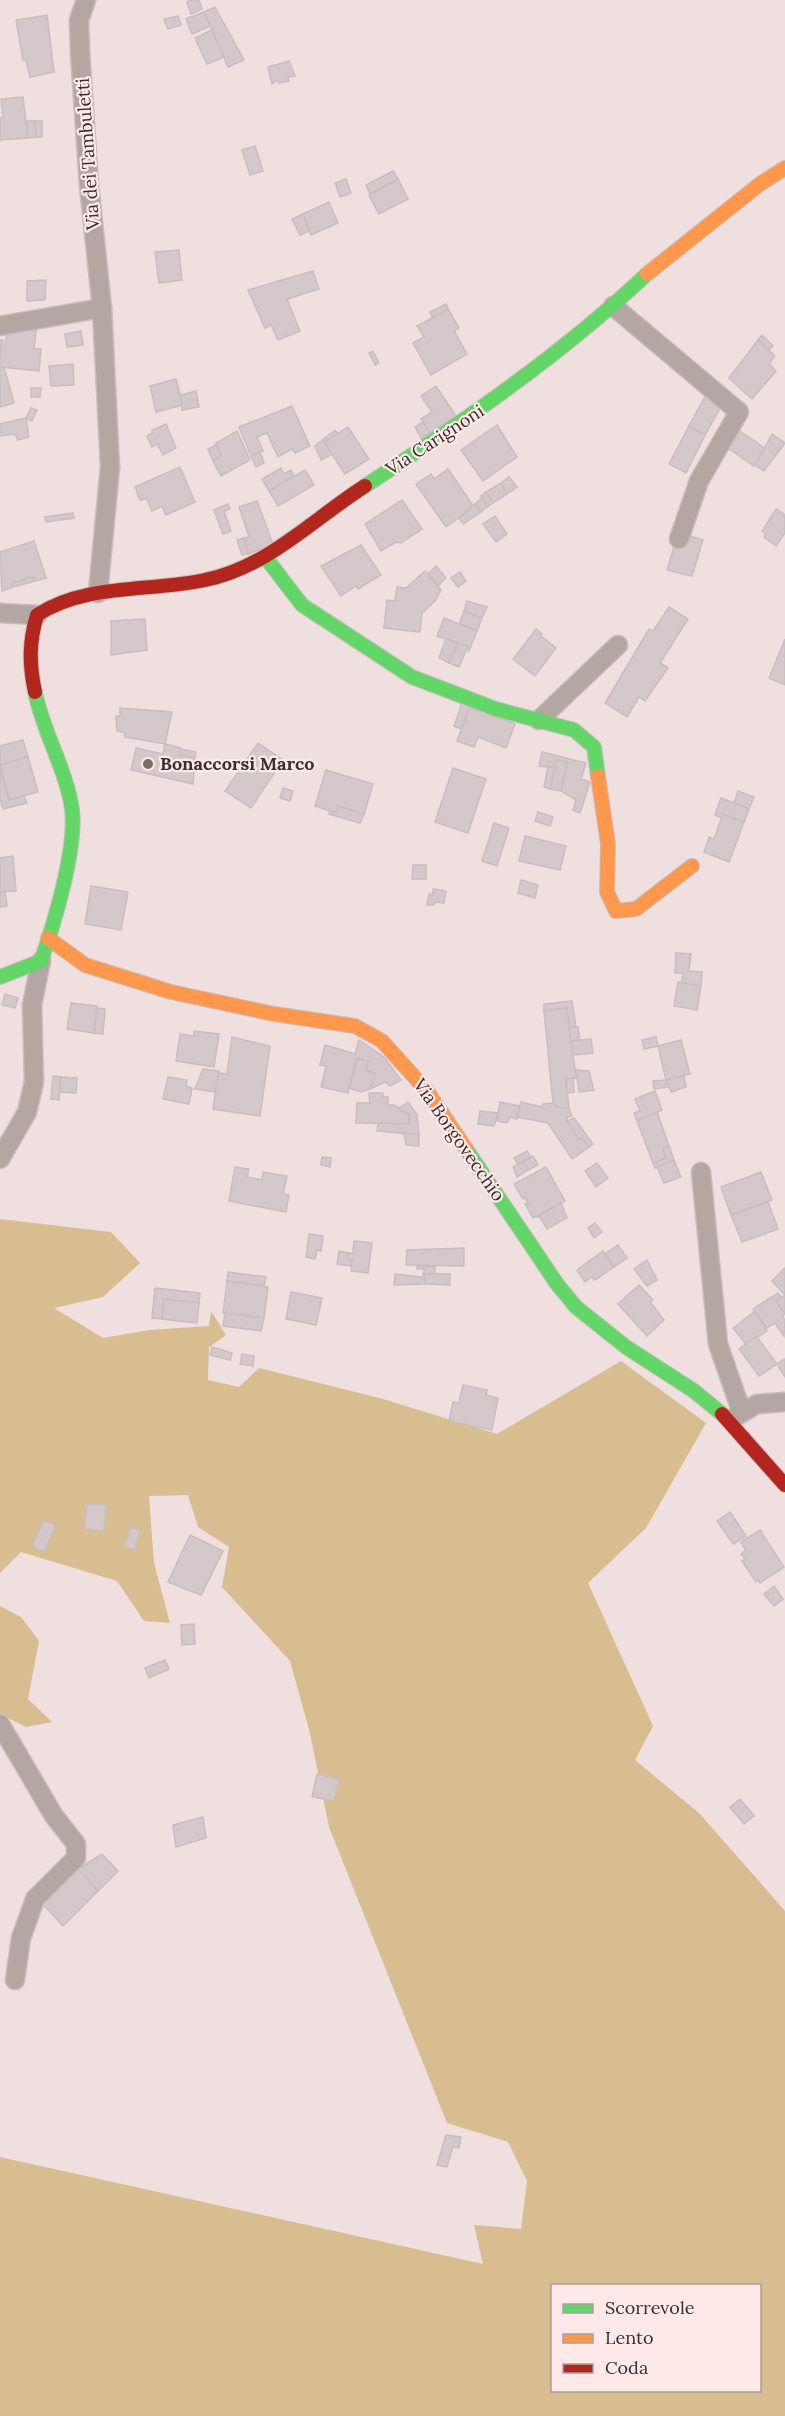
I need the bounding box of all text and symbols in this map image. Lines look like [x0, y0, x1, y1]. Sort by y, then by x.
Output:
street label: Via dei Tambuletti [71, 77, 104, 232]
street label: Via Carignoni [380, 399, 488, 480]
place label: Bonaccorsi Marco [160, 752, 315, 775]
marker: Bonaccorsi Marco [141, 757, 155, 771]
street label: Via Borgovecchio [408, 1073, 510, 1205]
legend [551, 2284, 761, 2392]
text: Scorrevole [605, 2296, 695, 2319]
text: Lento [605, 2326, 653, 2349]
text: Coda [605, 2356, 648, 2379]

